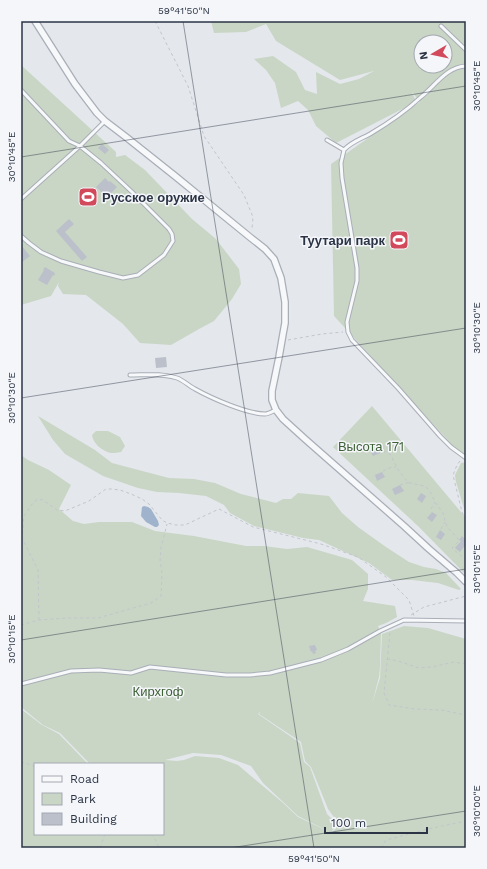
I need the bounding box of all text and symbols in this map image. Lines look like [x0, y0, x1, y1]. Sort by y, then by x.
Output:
text: 59°41'50"N [158, 5, 210, 16]
north arrow [413, 34, 453, 74]
text: N [417, 50, 431, 61]
text: 30°10'45"E [471, 61, 482, 111]
text: 30°10'45"E [6, 132, 17, 182]
sports icon: Русское оружие [77, 186, 99, 208]
place label: Русское оружие [102, 190, 205, 205]
sports icon: Туутари парк [388, 229, 410, 251]
place label: Туутари парк [300, 233, 385, 248]
text: 30°10'30"E [471, 302, 482, 354]
text: 30°10'30"E [6, 372, 17, 424]
park label: Высота 171 [338, 439, 404, 454]
text: 30°10'15"E [471, 544, 482, 594]
text: 30°10'15"E [6, 614, 17, 664]
park label: Кирхгоф [133, 684, 184, 699]
legend [34, 763, 164, 835]
text: Road [70, 772, 99, 786]
text: 30°10'00"E [471, 785, 482, 837]
text: Park [70, 792, 96, 806]
scale bar [325, 809, 427, 835]
text: Building [70, 812, 117, 826]
text: 100 m [331, 816, 366, 830]
text: 59°41'50"N [288, 853, 340, 864]

